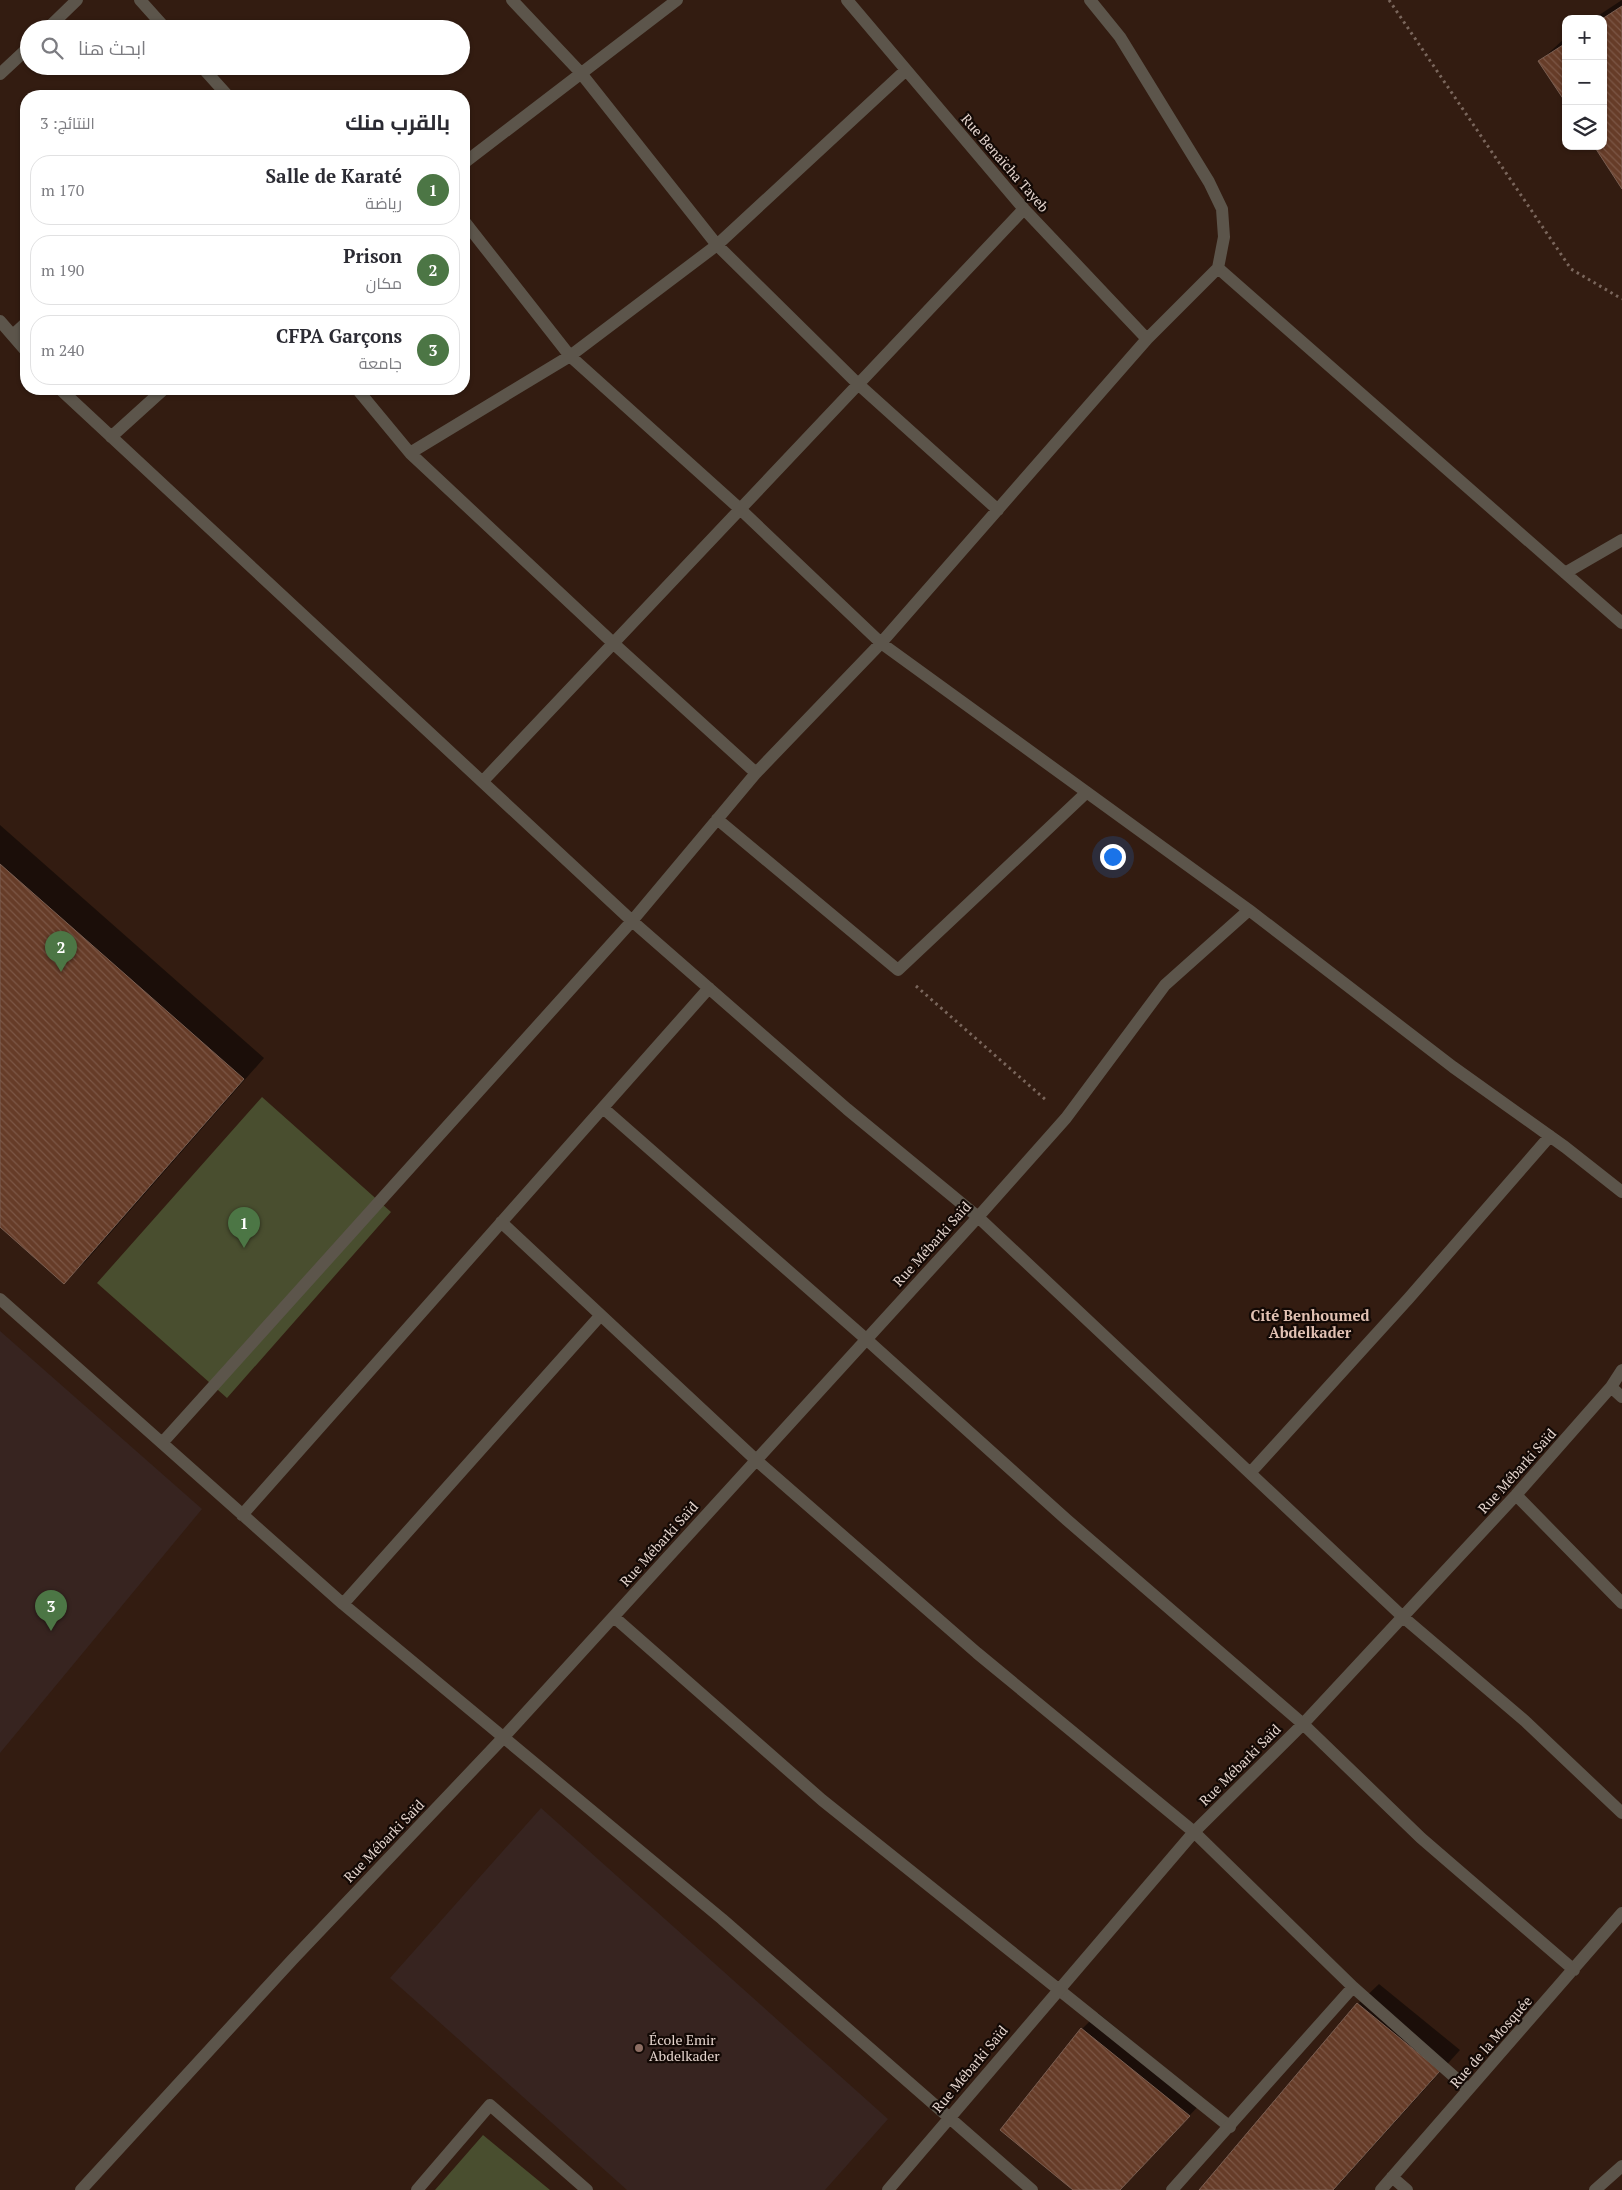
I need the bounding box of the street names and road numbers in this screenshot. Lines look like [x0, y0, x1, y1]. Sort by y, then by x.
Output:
street label: Rue Benaïcha Tayeb [957, 109, 1054, 216]
street label: Rue Mébarki Saïd [888, 1197, 975, 1290]
street label: Rue Mébarki Saïd [1473, 1424, 1560, 1517]
street label: Rue Mébarki Saïd [615, 1497, 702, 1590]
street label: Rue Mébarki Saïd [1195, 1720, 1285, 1810]
street label: Rue Mébarki Saïd [339, 1795, 428, 1886]
street label: Rue de la Mosquée [1445, 1992, 1536, 2092]
street label: Rue Mébarki Saïd [928, 2021, 1012, 2116]

